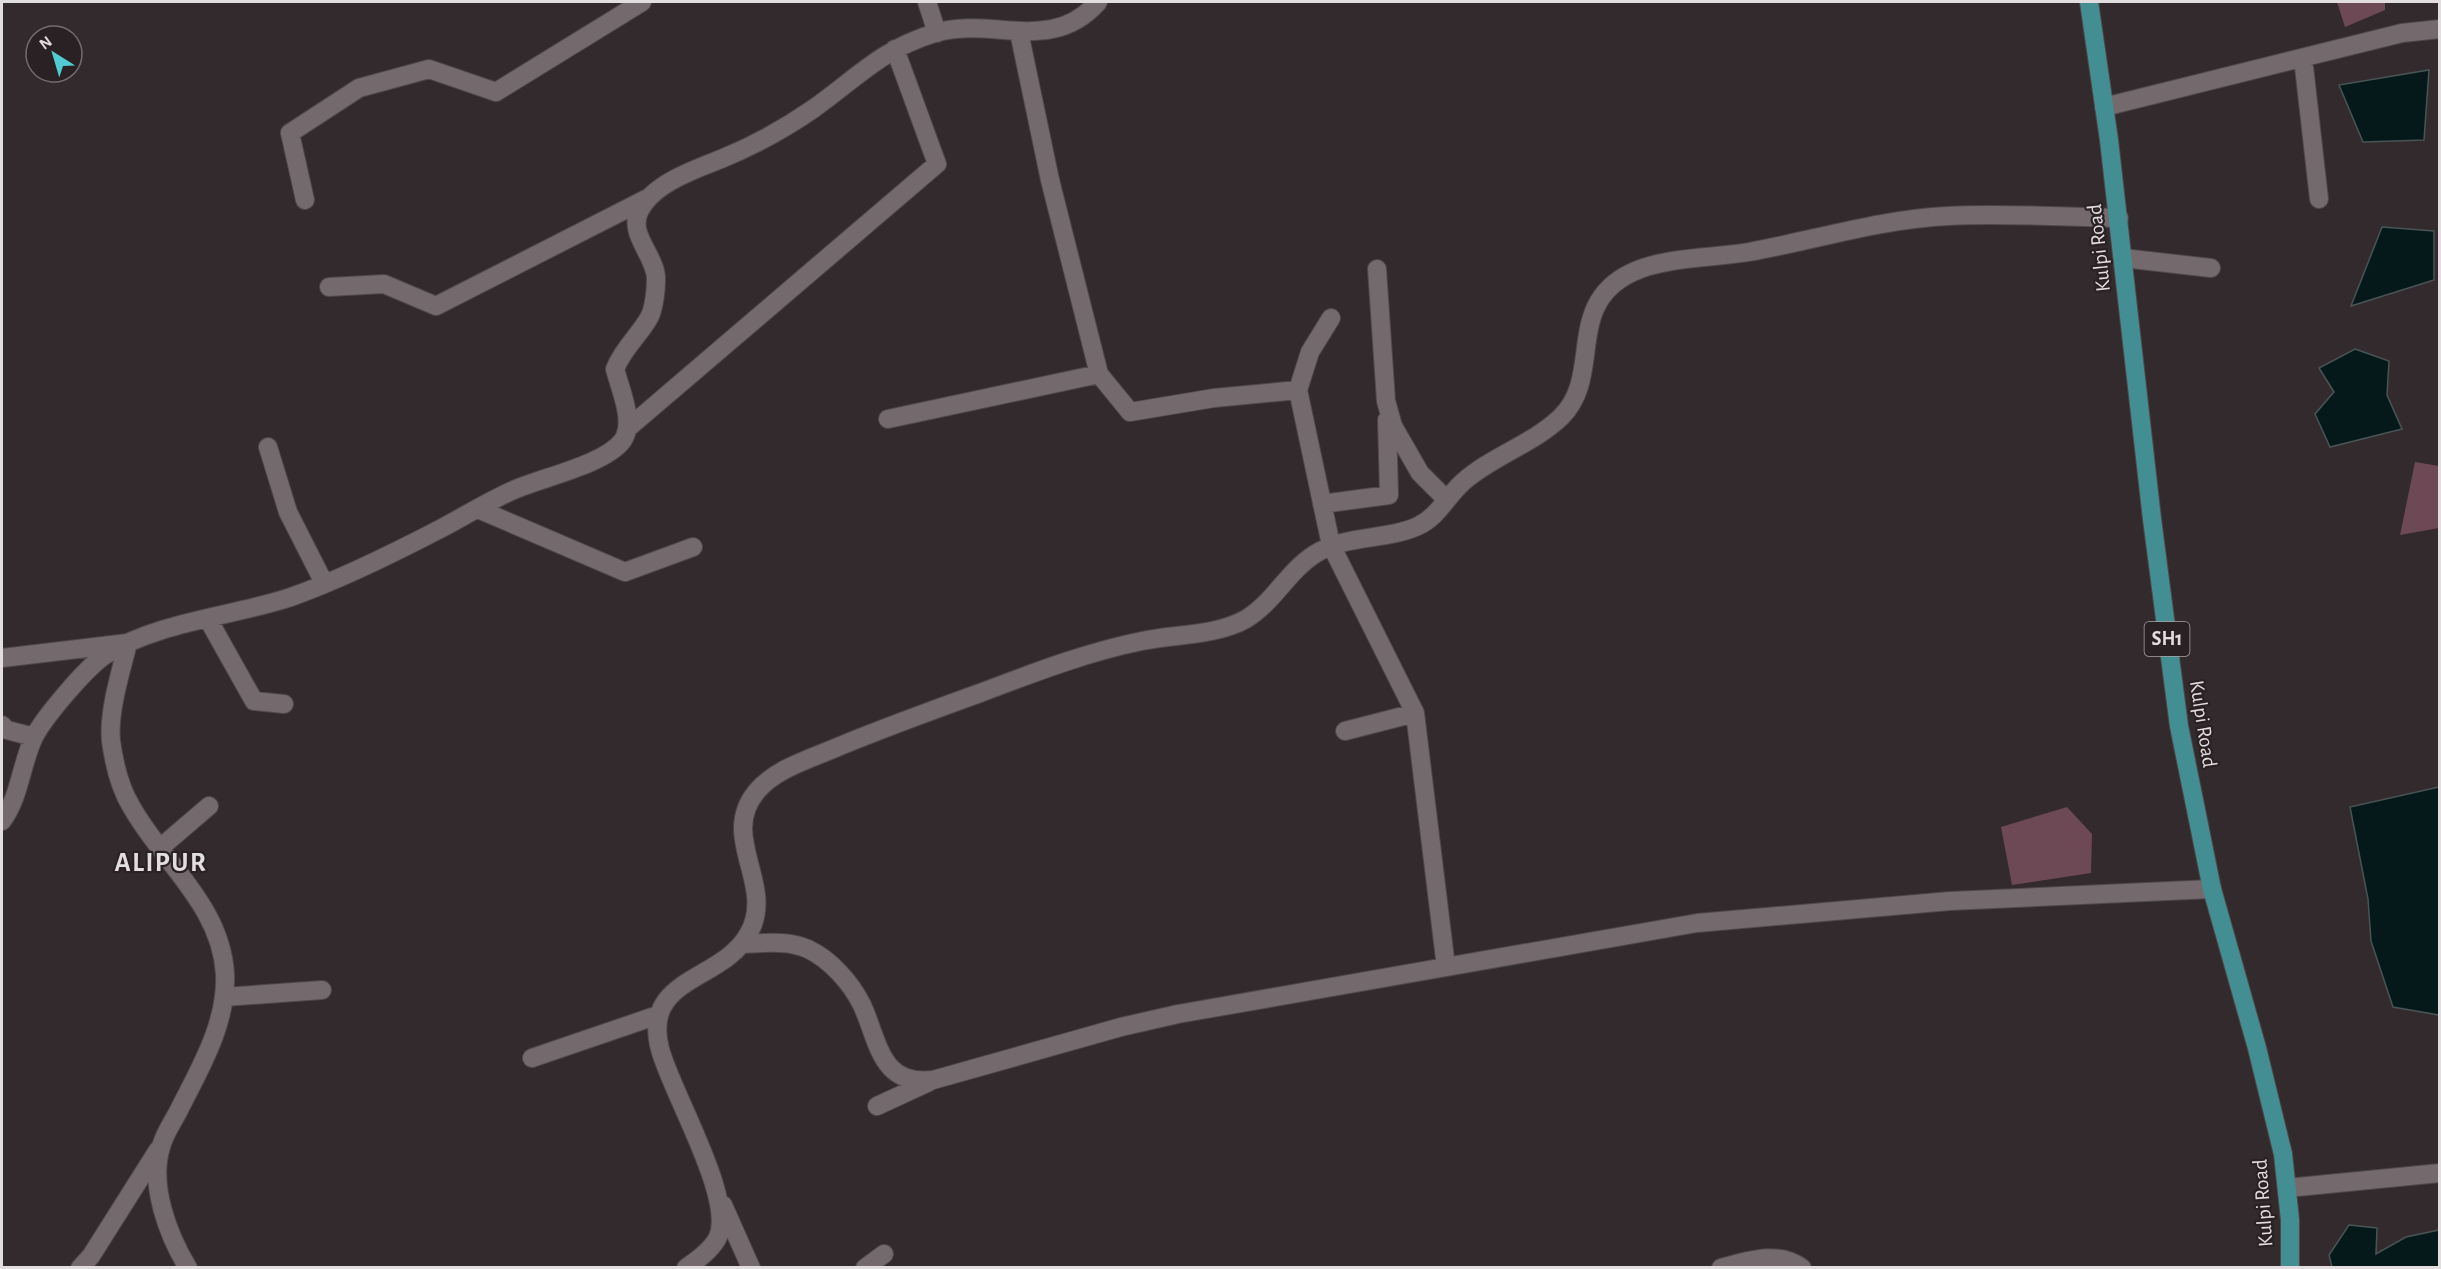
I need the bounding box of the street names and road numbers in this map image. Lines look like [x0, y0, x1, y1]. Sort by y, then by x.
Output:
street label: Kulpi Road [2084, 203, 2114, 293]
road number: SH1 [2144, 622, 2190, 656]
street label: Kulpi Road [2186, 679, 2220, 769]
street label: Kulpi Road [2249, 1158, 2277, 1248]

